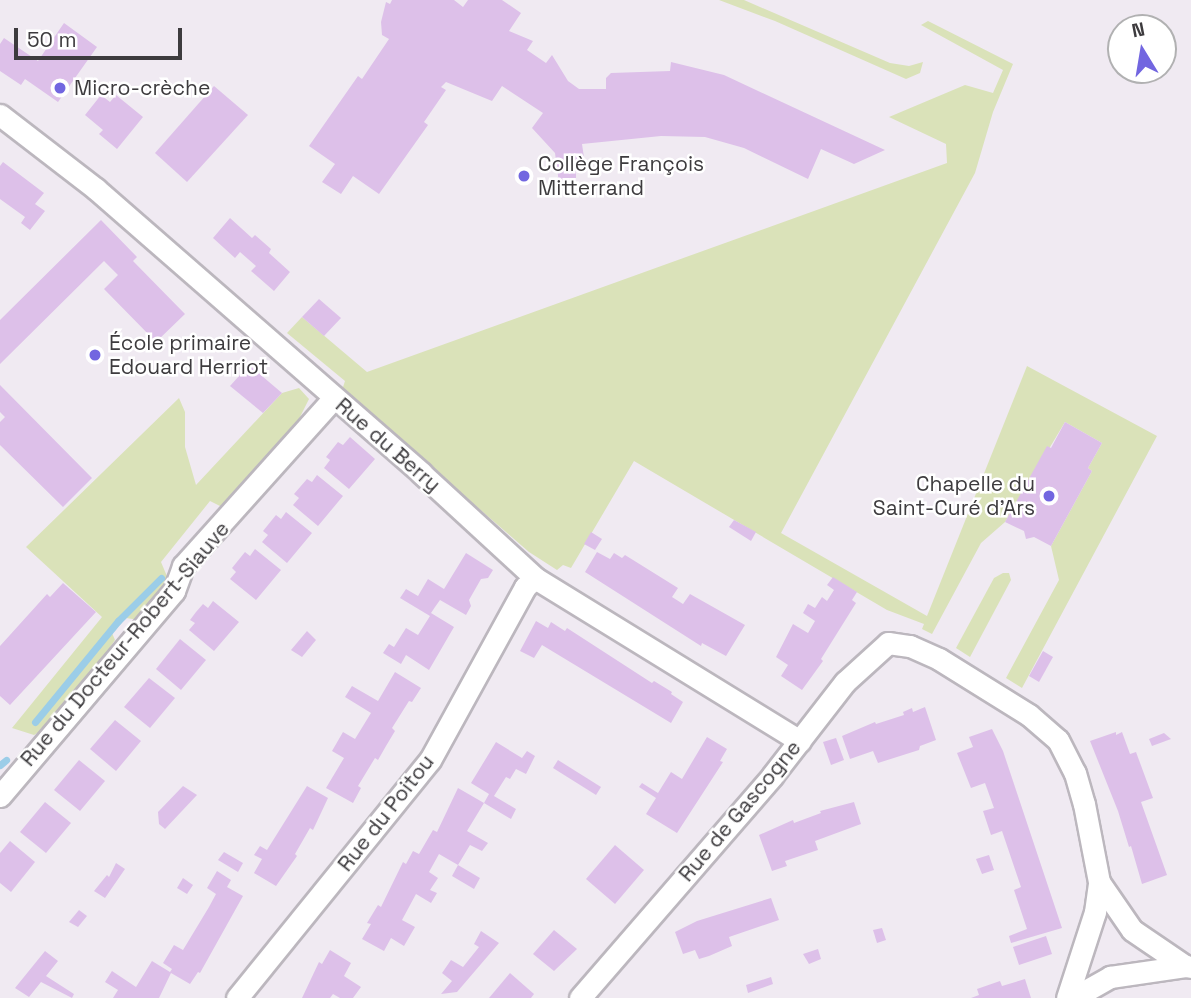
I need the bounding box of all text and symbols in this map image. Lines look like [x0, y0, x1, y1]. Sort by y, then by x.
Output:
scale bar [18, 14, 186, 58]
north arrow [1107, 14, 1177, 84]
text: N [1130, 16, 1147, 43]
text: 50 m [27, 26, 77, 53]
place label: Micro-crèche [74, 75, 210, 101]
marker: Micro-crèche [52, 80, 68, 96]
place label: Collège François Mitterrand [538, 151, 704, 201]
marker: Collège François Mitterrand [516, 168, 532, 184]
place label: École primaire Edouard Herriot [109, 330, 268, 380]
marker: École primaire Edouard Herriot [87, 347, 103, 363]
street label: Rue du Berry [330, 393, 446, 497]
place label: Chapelle du Saint-Curé d'Ars [873, 471, 1035, 521]
marker: Chapelle du Saint-Curé d'Ars [1041, 488, 1057, 504]
street label: Rue du Docteur-Robert-Siauve [15, 517, 235, 771]
street label: Rue de Gascogne [674, 735, 806, 887]
street label: Rue du Poitou [333, 750, 439, 876]

